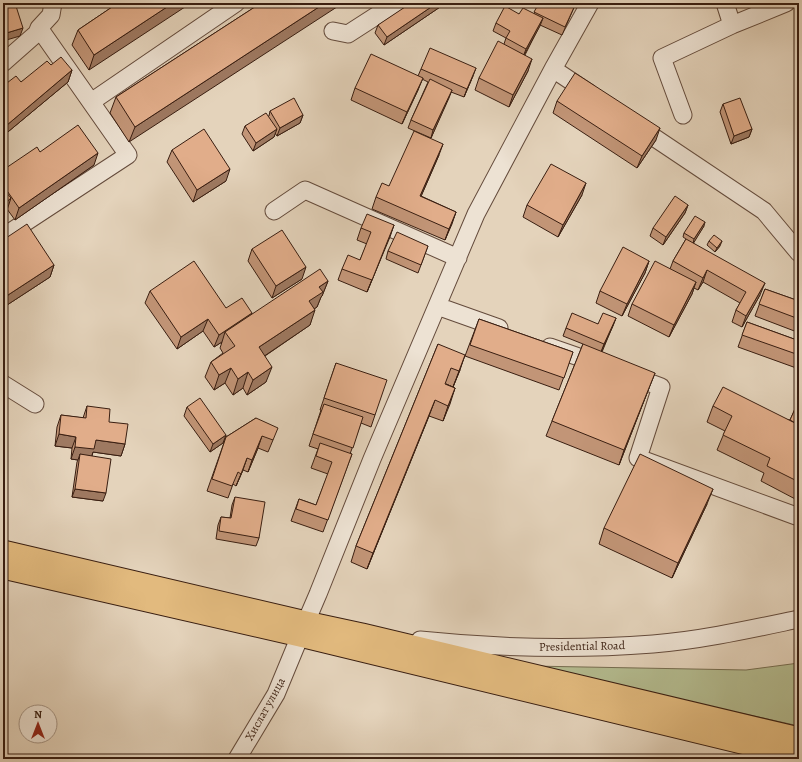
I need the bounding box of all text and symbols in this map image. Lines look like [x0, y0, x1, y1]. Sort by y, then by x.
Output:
street label: Presidential Road [539, 637, 626, 655]
street label: Хислат улица [241, 674, 289, 743]
north arrow [18, 704, 58, 744]
text: N [34, 707, 42, 722]

